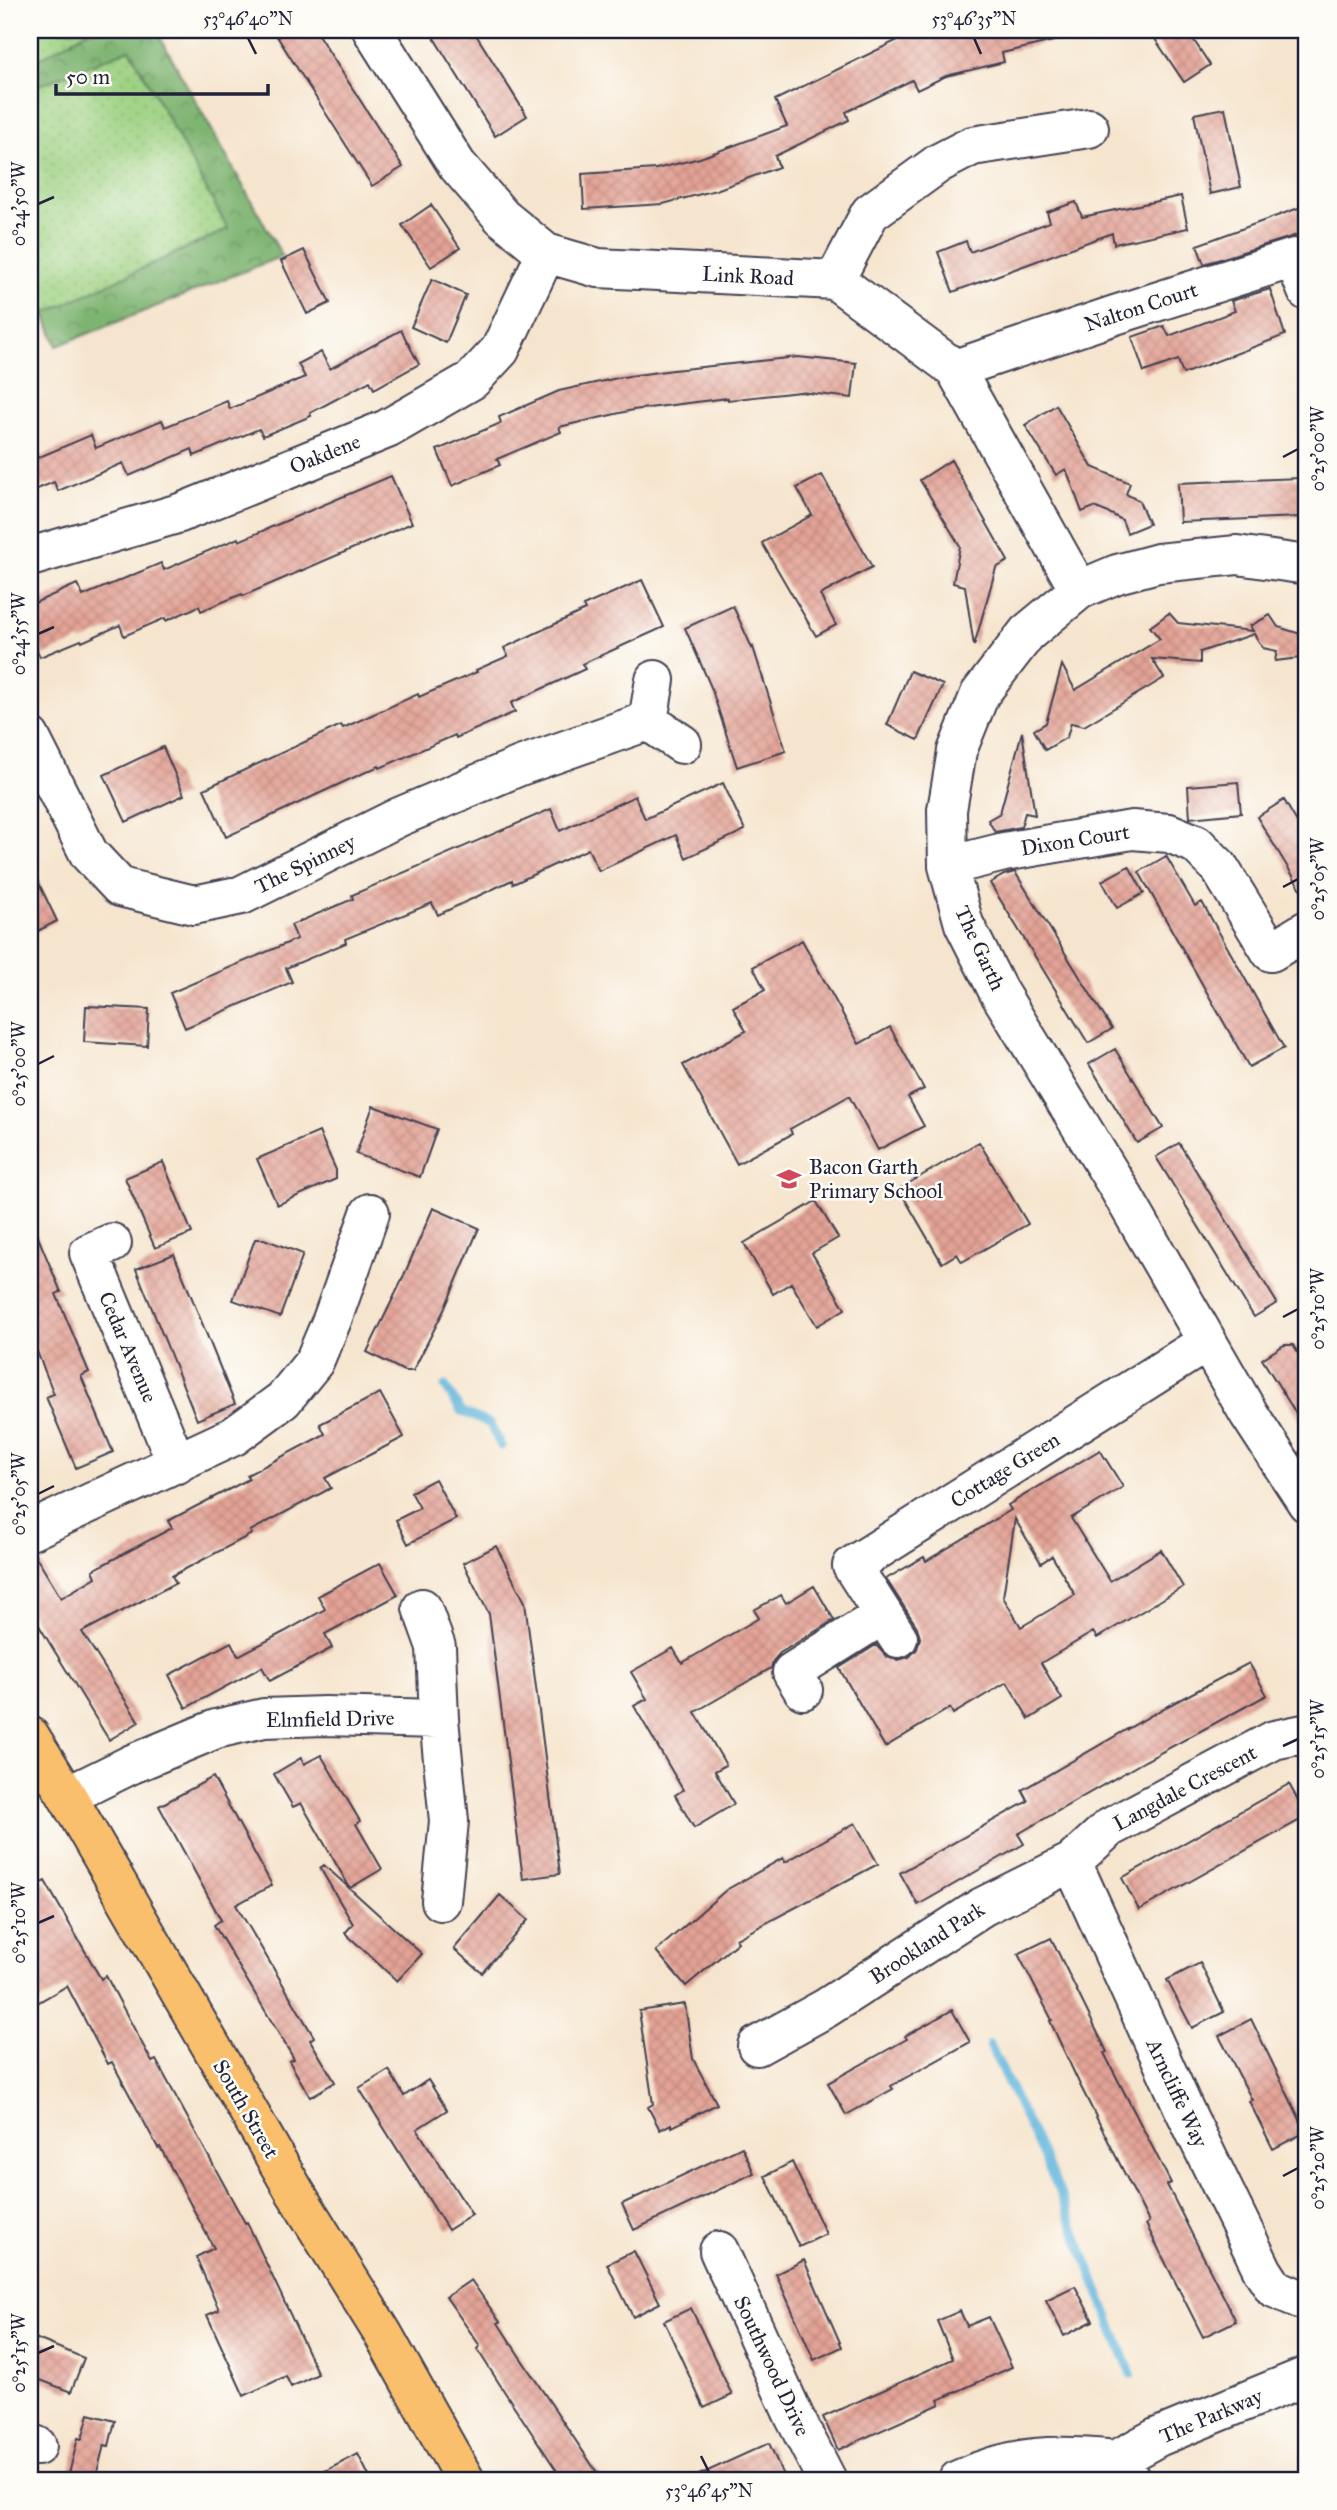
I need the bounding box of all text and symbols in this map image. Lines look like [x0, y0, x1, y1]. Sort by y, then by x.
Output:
text: 53°46'40"N [203, 8, 293, 30]
text: 53°46'35"N [931, 8, 1017, 30]
scale bar [56, 52, 268, 96]
text: 50 m [66, 64, 111, 90]
text: 0°24'50"W [8, 161, 30, 246]
street label: Link Road [702, 261, 795, 291]
street label: Nalton Court [1081, 276, 1201, 338]
text: 0°25'00"W [1307, 406, 1329, 492]
street label: Oakdene [286, 428, 364, 480]
text: 0°24'55"W [8, 592, 30, 675]
street label: Dixon Court [1019, 818, 1132, 861]
street label: The Spinney [250, 828, 361, 900]
text: 0°25'05"W [1307, 837, 1329, 920]
street label: The Garth [949, 902, 1011, 995]
text: 0°25'00"W [8, 1021, 30, 1107]
place label: Bacon Garth Primary School [809, 1154, 943, 1204]
school or university icon: Bacon Garth Primary School [775, 1165, 803, 1193]
text: 0°25'10"W [1307, 1267, 1329, 1350]
street label: Cedar Avenue [93, 1288, 163, 1407]
street label: Cottage Green [946, 1426, 1064, 1514]
text: 0°25'05"W [8, 1452, 30, 1535]
text: 0°25'15"W [1307, 1698, 1329, 1779]
street label: Elmfield Drive [266, 1705, 395, 1733]
street label: Langdale Crescent [1109, 1739, 1262, 1837]
text: 0°25'10"W [8, 1881, 30, 1964]
street label: Brookland Park [865, 1896, 989, 1990]
street label: Arncliffe Way [1140, 2034, 1214, 2153]
street label: South Street [207, 2055, 285, 2164]
text: 0°25'20"W [1307, 2125, 1329, 2210]
street label: Southwood Drive [728, 2292, 816, 2440]
text: 0°25'15"W [8, 2312, 30, 2393]
street label: The Parkway [1156, 2382, 1267, 2449]
text: 53°46'45"N [665, 2480, 753, 2502]

